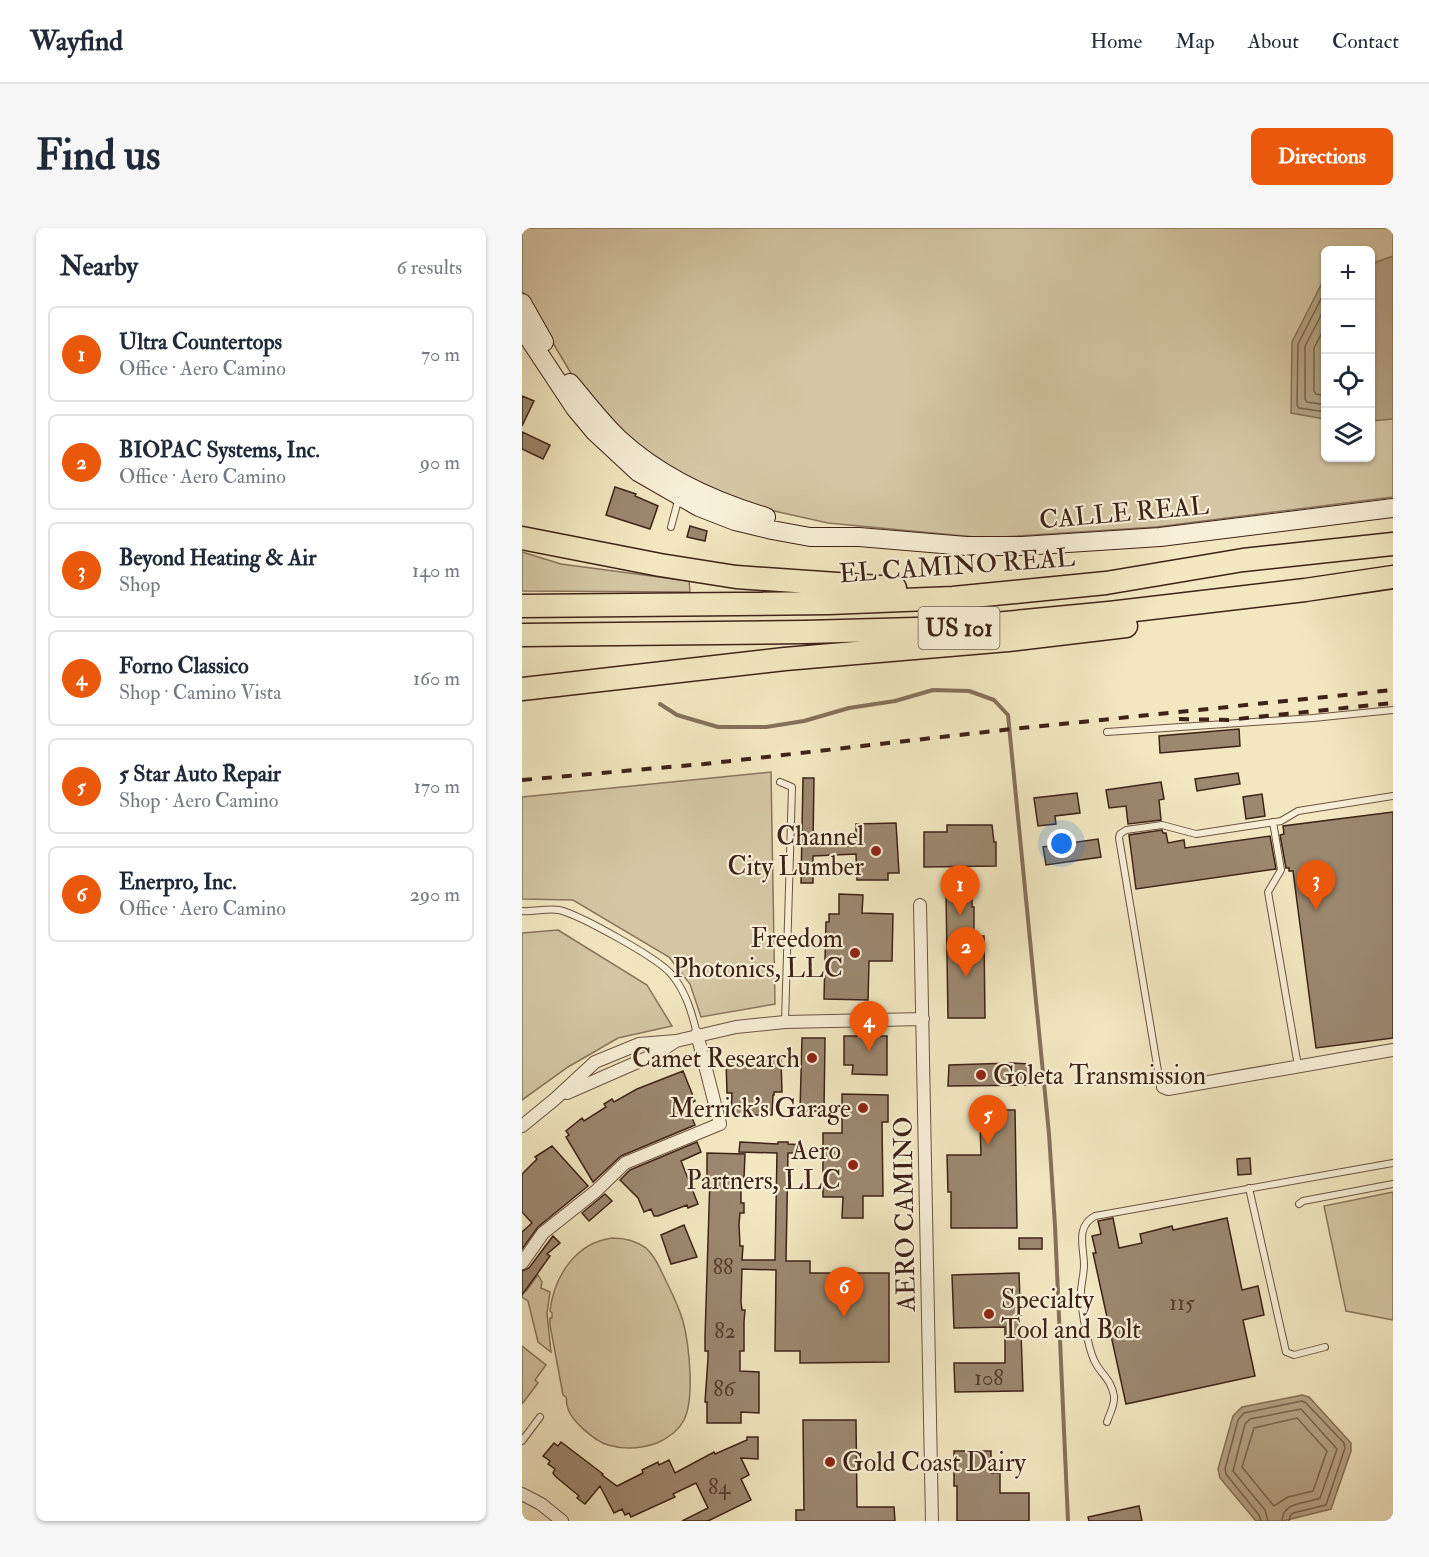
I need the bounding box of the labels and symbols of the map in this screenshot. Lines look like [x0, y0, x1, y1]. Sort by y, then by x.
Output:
street label: CALLE REAL [1038, 490, 1210, 536]
street label: EL CAMINO REAL [838, 542, 1076, 590]
road number: US 101 [918, 607, 1000, 649]
place label: Channel City Lumber [727, 821, 864, 883]
your location [1047, 829, 1076, 858]
marker: Channel City Lumber [869, 844, 883, 858]
pin: 3 [1296, 860, 1336, 910]
pin: 1 [940, 866, 980, 915]
place label: Freedom Photonics, LLC [673, 923, 843, 985]
pin: 2 [946, 928, 986, 977]
marker: Freedom Photonics, LLC [848, 946, 862, 960]
pin: 4 [850, 1002, 888, 1051]
place label: Camet Research [632, 1043, 800, 1075]
marker: Camet Research [805, 1051, 819, 1065]
place label: Goleta Transmission [993, 1060, 1206, 1092]
marker: Goleta Transmission [974, 1068, 988, 1082]
place label: Merrick's Garage [669, 1093, 851, 1125]
pin: 5 [968, 1096, 1008, 1145]
marker: Merrick's Garage [856, 1101, 870, 1115]
street label: AERO CAMINO [887, 1116, 923, 1313]
place label: Aero Partners, LLC [686, 1135, 841, 1197]
marker: Aero Partners, LLC [846, 1158, 860, 1172]
house number: 88 [713, 1253, 733, 1281]
pin: 6 [824, 1268, 864, 1317]
place label: Specialty Tool and Bolt [1001, 1284, 1141, 1346]
house number: 115 [1169, 1289, 1195, 1317]
marker: Specialty Tool and Bolt [982, 1307, 996, 1321]
house number: 82 [714, 1317, 736, 1345]
house number: 108 [974, 1364, 1004, 1392]
house number: 86 [713, 1375, 737, 1403]
place label: Gold Coast Dairy [842, 1447, 1027, 1479]
marker: Gold Coast Dairy [823, 1455, 837, 1469]
house number: 84 [708, 1473, 731, 1501]

